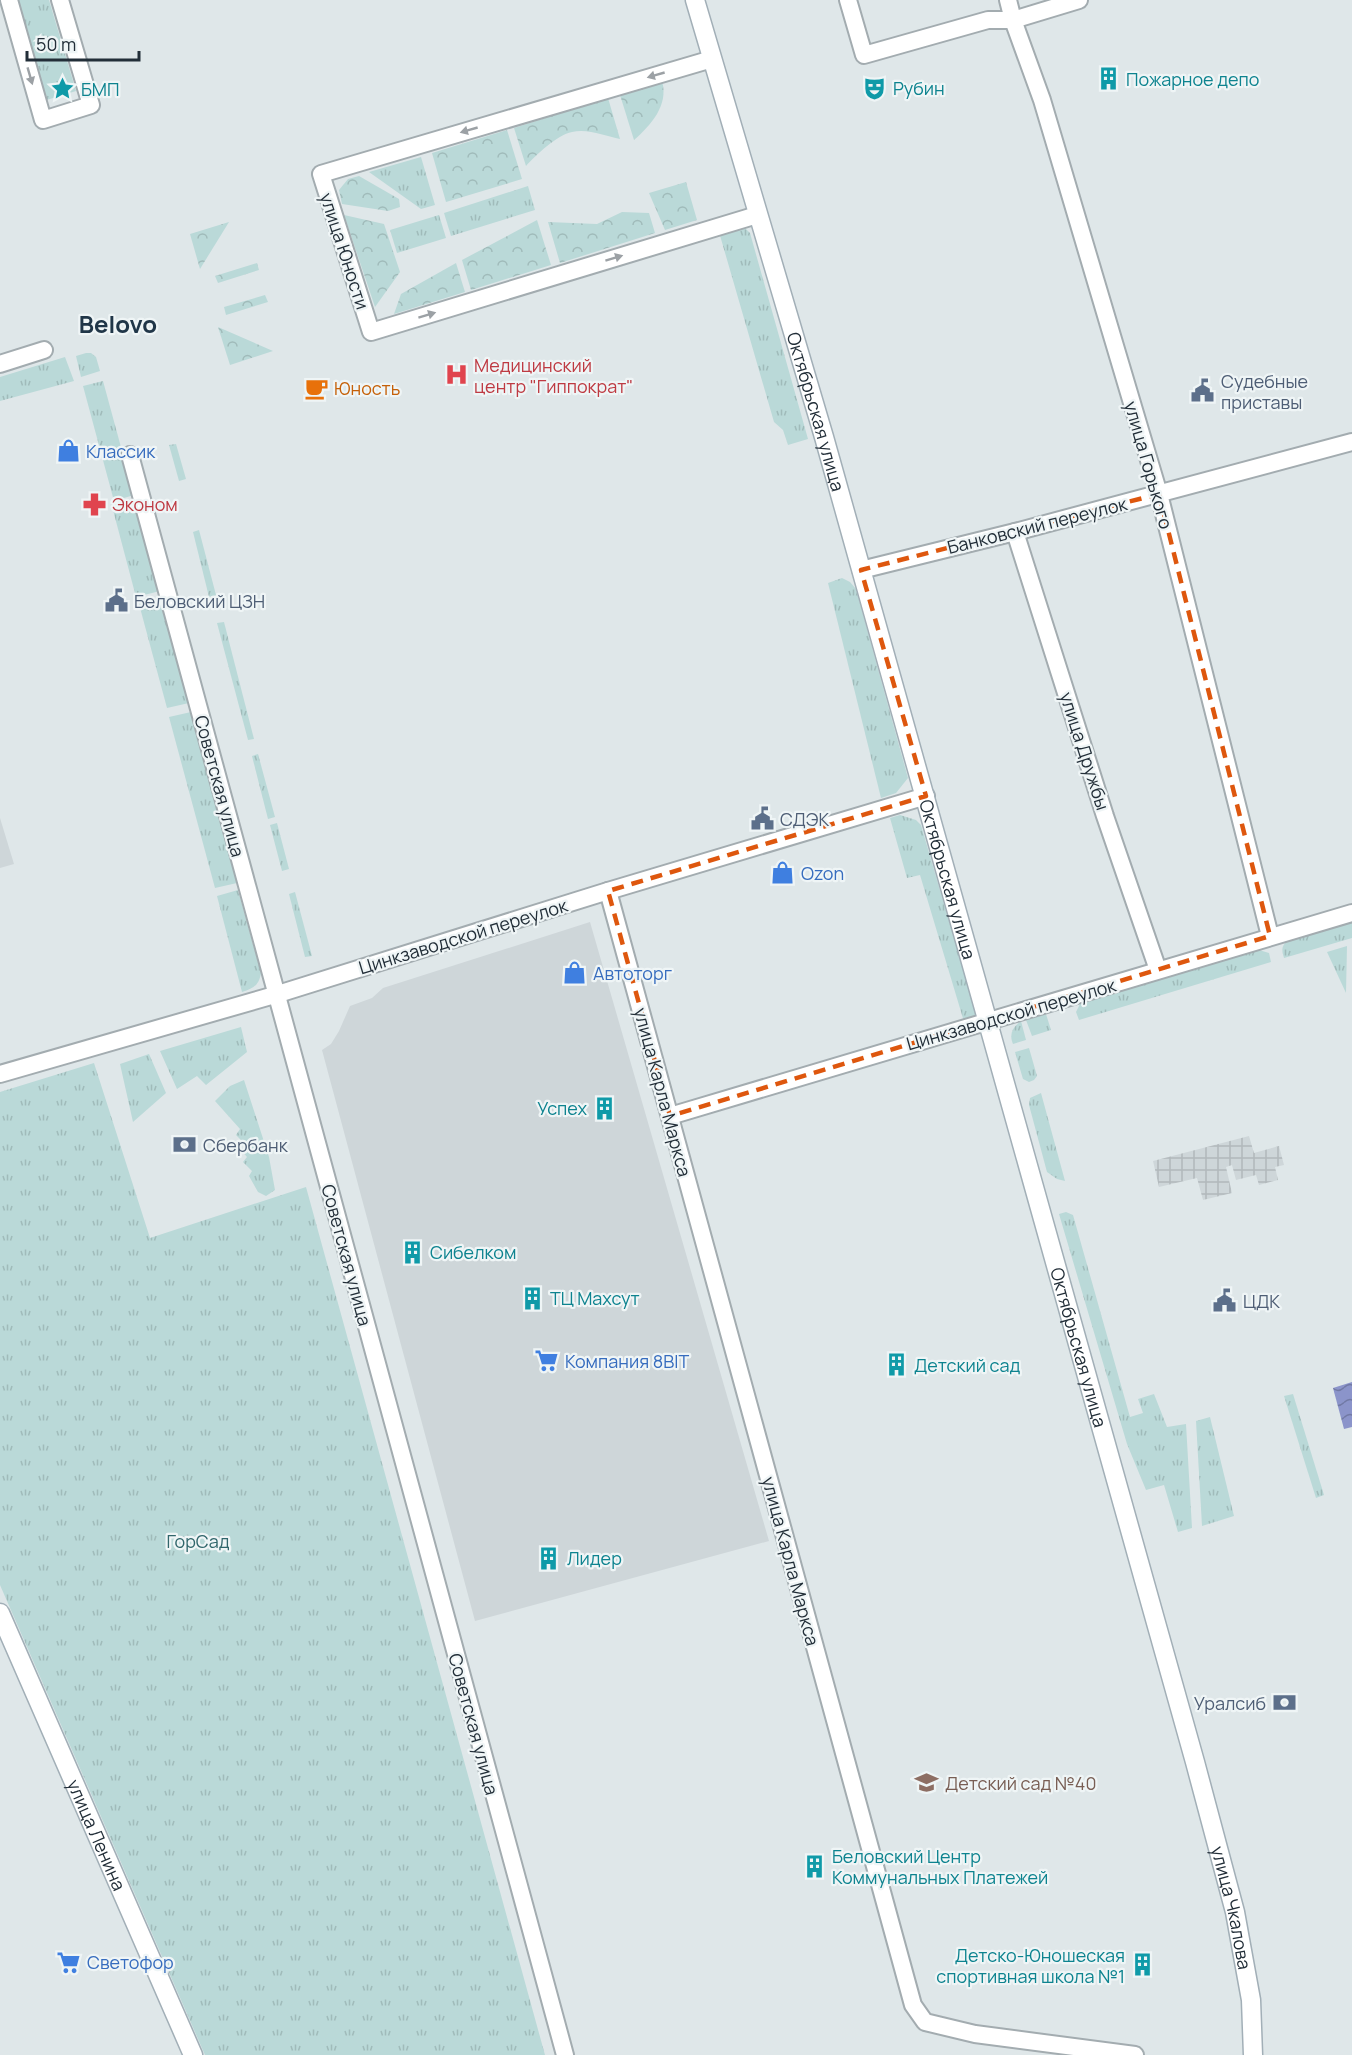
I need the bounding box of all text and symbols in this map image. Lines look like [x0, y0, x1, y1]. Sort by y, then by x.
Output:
scale bar [27, 24, 140, 62]
text: 50 m [36, 32, 76, 56]
building icon: Пожарное депо [1095, 66, 1121, 92]
one-way arrow [26, 67, 36, 86]
place label: Пожарное депо [1126, 67, 1259, 91]
one-way arrow [647, 71, 665, 80]
theatre icon: Рубин [862, 75, 888, 101]
place icon: БМП [50, 76, 76, 102]
place label: Рубин [893, 76, 945, 100]
place label: БМП [81, 77, 119, 101]
one-way arrow [460, 126, 478, 135]
street label: улица Юности [315, 190, 375, 312]
one-way arrow [605, 253, 623, 262]
district label: Belovo [79, 307, 157, 340]
one-way arrow [418, 310, 436, 319]
street label: Октябрьская улица [782, 329, 851, 494]
place label: Медицинский центр "Гиппократ" [474, 353, 633, 398]
hospital icon: Медицинский центр "Гиппократ" [443, 362, 469, 388]
place label: Судебные приставы [1221, 369, 1308, 414]
cafe icon: Юность [303, 375, 329, 401]
place label: Юность [334, 376, 400, 400]
public building icon: Судебные приставы [1190, 378, 1216, 404]
street label: улица Горького [1119, 398, 1179, 532]
shop icon: Классик [55, 438, 81, 464]
place label: Классик [86, 439, 156, 463]
pharmacy icon: Эконом [81, 491, 107, 517]
street label: Банковский переулок [945, 491, 1130, 559]
place label: Эконом [112, 492, 178, 516]
public building icon: Беловский ЦЗН [103, 588, 129, 614]
place label: Беловский ЦЗН [134, 589, 265, 613]
street label: улица Дружбы [1055, 689, 1115, 813]
street label: Советская улица [190, 712, 250, 860]
street label: Октябрьская улица [914, 797, 982, 962]
public building icon: СДЭК [749, 806, 775, 832]
place label: СДЭК [780, 807, 829, 831]
shop icon: Ozon [770, 860, 796, 886]
place label: Ozon [801, 861, 844, 885]
street label: Цинкзаводской переулок [356, 893, 571, 979]
shop icon: Автоторг [562, 960, 588, 986]
place label: Автоторг [593, 961, 672, 985]
street label: Цинкзаводской переулок [903, 972, 1120, 1055]
street label: улица Карла Маркса [629, 1005, 697, 1179]
building icon: Успех [592, 1095, 618, 1121]
place label: Успех [537, 1096, 587, 1120]
bank icon: Сбербанк [172, 1132, 198, 1158]
place label: Сбербанк [203, 1133, 289, 1157]
street label: Советская улица [317, 1181, 377, 1329]
building icon: Сибелком [399, 1239, 425, 1265]
place label: Сибелком [430, 1240, 516, 1264]
street label: Октябрьская улица [1045, 1265, 1113, 1430]
building icon: ТЦ Махсут [519, 1285, 545, 1311]
place label: ТЦ Махсут [550, 1286, 640, 1310]
public building icon: ЦДК [1212, 1288, 1238, 1314]
place label: ЦДК [1243, 1289, 1280, 1313]
supermarket icon: Компания 8BIT [534, 1348, 560, 1374]
place label: Компания 8BIT [565, 1349, 689, 1373]
building icon: Детский сад [883, 1352, 909, 1378]
place label: Детский сад [914, 1353, 1020, 1377]
street label: улица Карла Маркса [757, 1474, 825, 1648]
park label: ГорСад [166, 1529, 230, 1553]
building icon: Лидер [536, 1545, 562, 1571]
place label: Лидер [567, 1546, 622, 1570]
street label: Советская улица [444, 1650, 504, 1798]
bank icon: Уралсиб [1271, 1690, 1297, 1716]
place label: Уралсиб [1194, 1691, 1266, 1715]
school or university icon: Детский сад №40 [914, 1770, 940, 1796]
place label: Детский сад №40 [945, 1771, 1096, 1795]
street label: улица Ленина [62, 1775, 132, 1894]
street label: улица Чкалова [1206, 1843, 1257, 1971]
place label: Беловский Центр Коммунальных Платежей [832, 1844, 1048, 1889]
building icon: Беловский Центр Коммунальных Платежей [801, 1853, 827, 1879]
place label: Детско-Юношеская спортивная школа №1 [936, 1943, 1125, 1988]
supermarket icon: Светофор [56, 1949, 82, 1975]
place label: Светофор [87, 1950, 174, 1974]
building icon: Детско-Юношеская спортивная школа №1 [1130, 1952, 1156, 1978]

